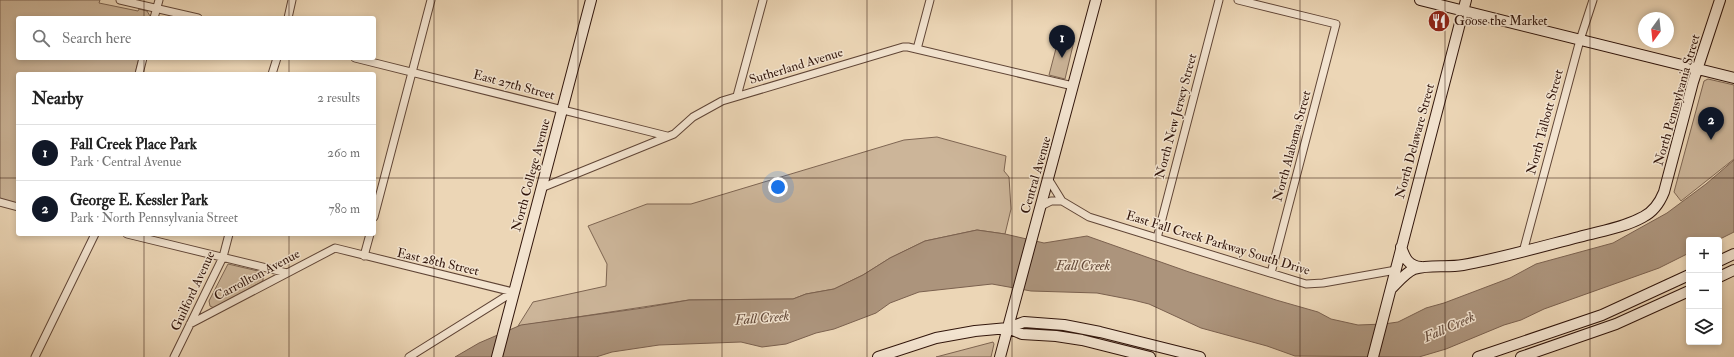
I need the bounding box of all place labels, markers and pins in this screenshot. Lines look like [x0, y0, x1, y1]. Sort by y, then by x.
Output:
restaurant icon: Goose the Market [1426, 8, 1452, 34]
place label: Goose the Market [1454, 13, 1548, 29]
pin: 1 [1049, 25, 1075, 58]
pin: 2 [1698, 107, 1724, 140]

